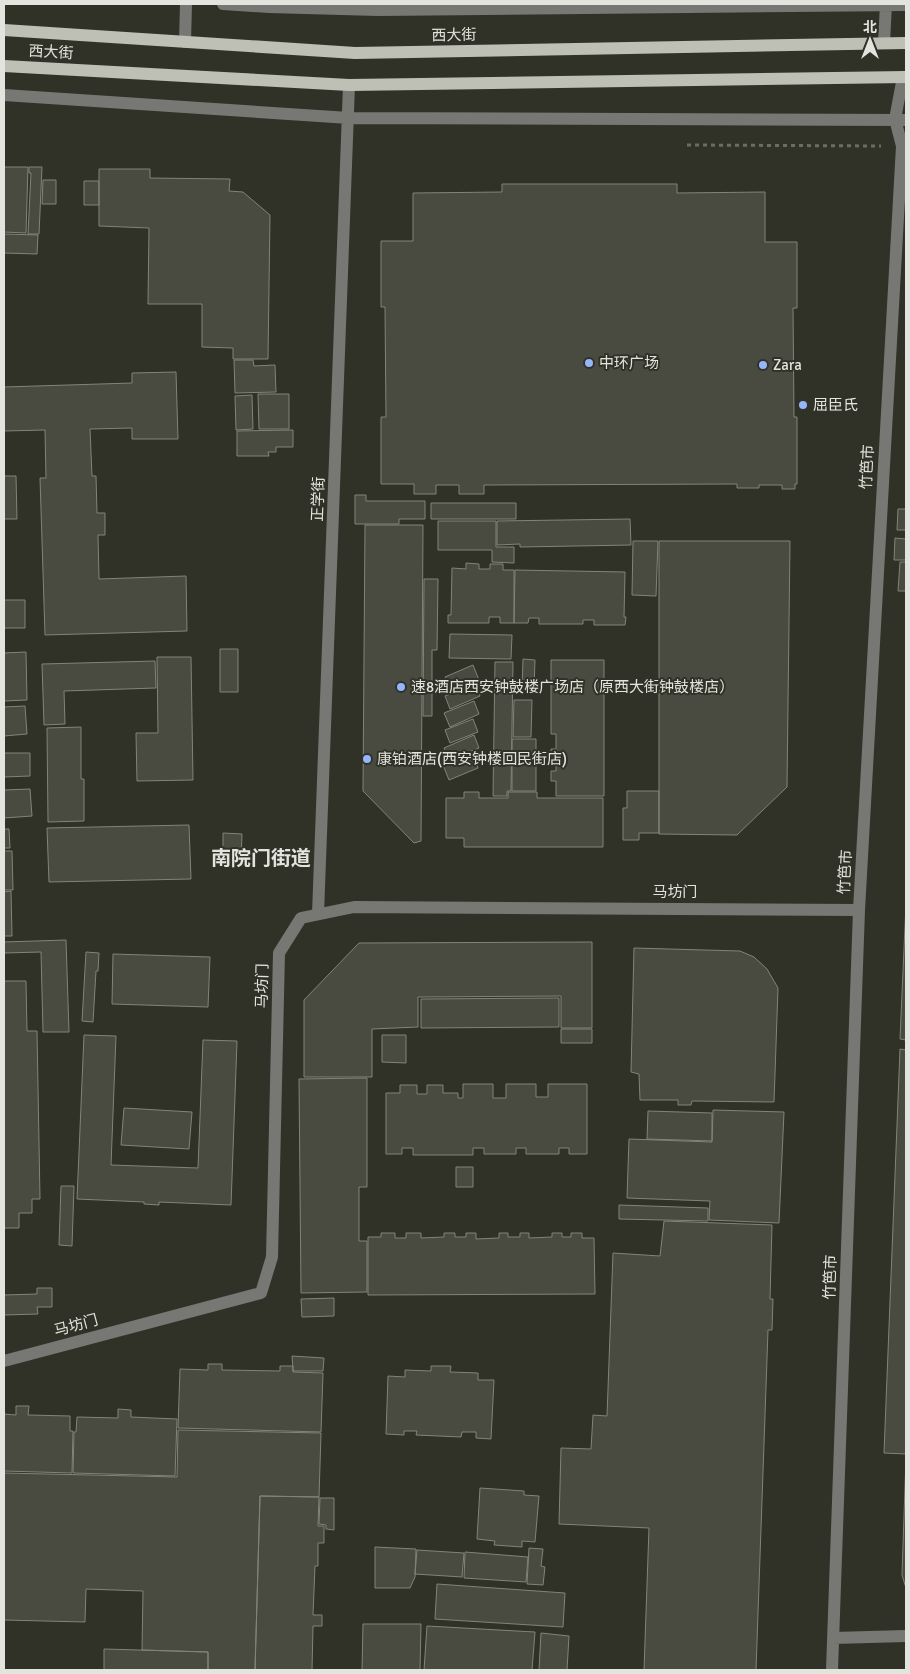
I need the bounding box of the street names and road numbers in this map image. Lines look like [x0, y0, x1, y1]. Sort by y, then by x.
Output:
street label: 西大街 [431, 26, 477, 44]
street label: 西大街 [28, 42, 74, 62]
street label: 竹笆市 [857, 444, 877, 490]
street label: 正学街 [308, 476, 328, 522]
street label: 竹笆市 [835, 849, 855, 895]
street label: 马坊门 [652, 883, 698, 901]
street label: 马坊门 [253, 963, 271, 1009]
street label: 竹笆市 [820, 1254, 840, 1300]
street label: 马坊门 [52, 1310, 100, 1340]

